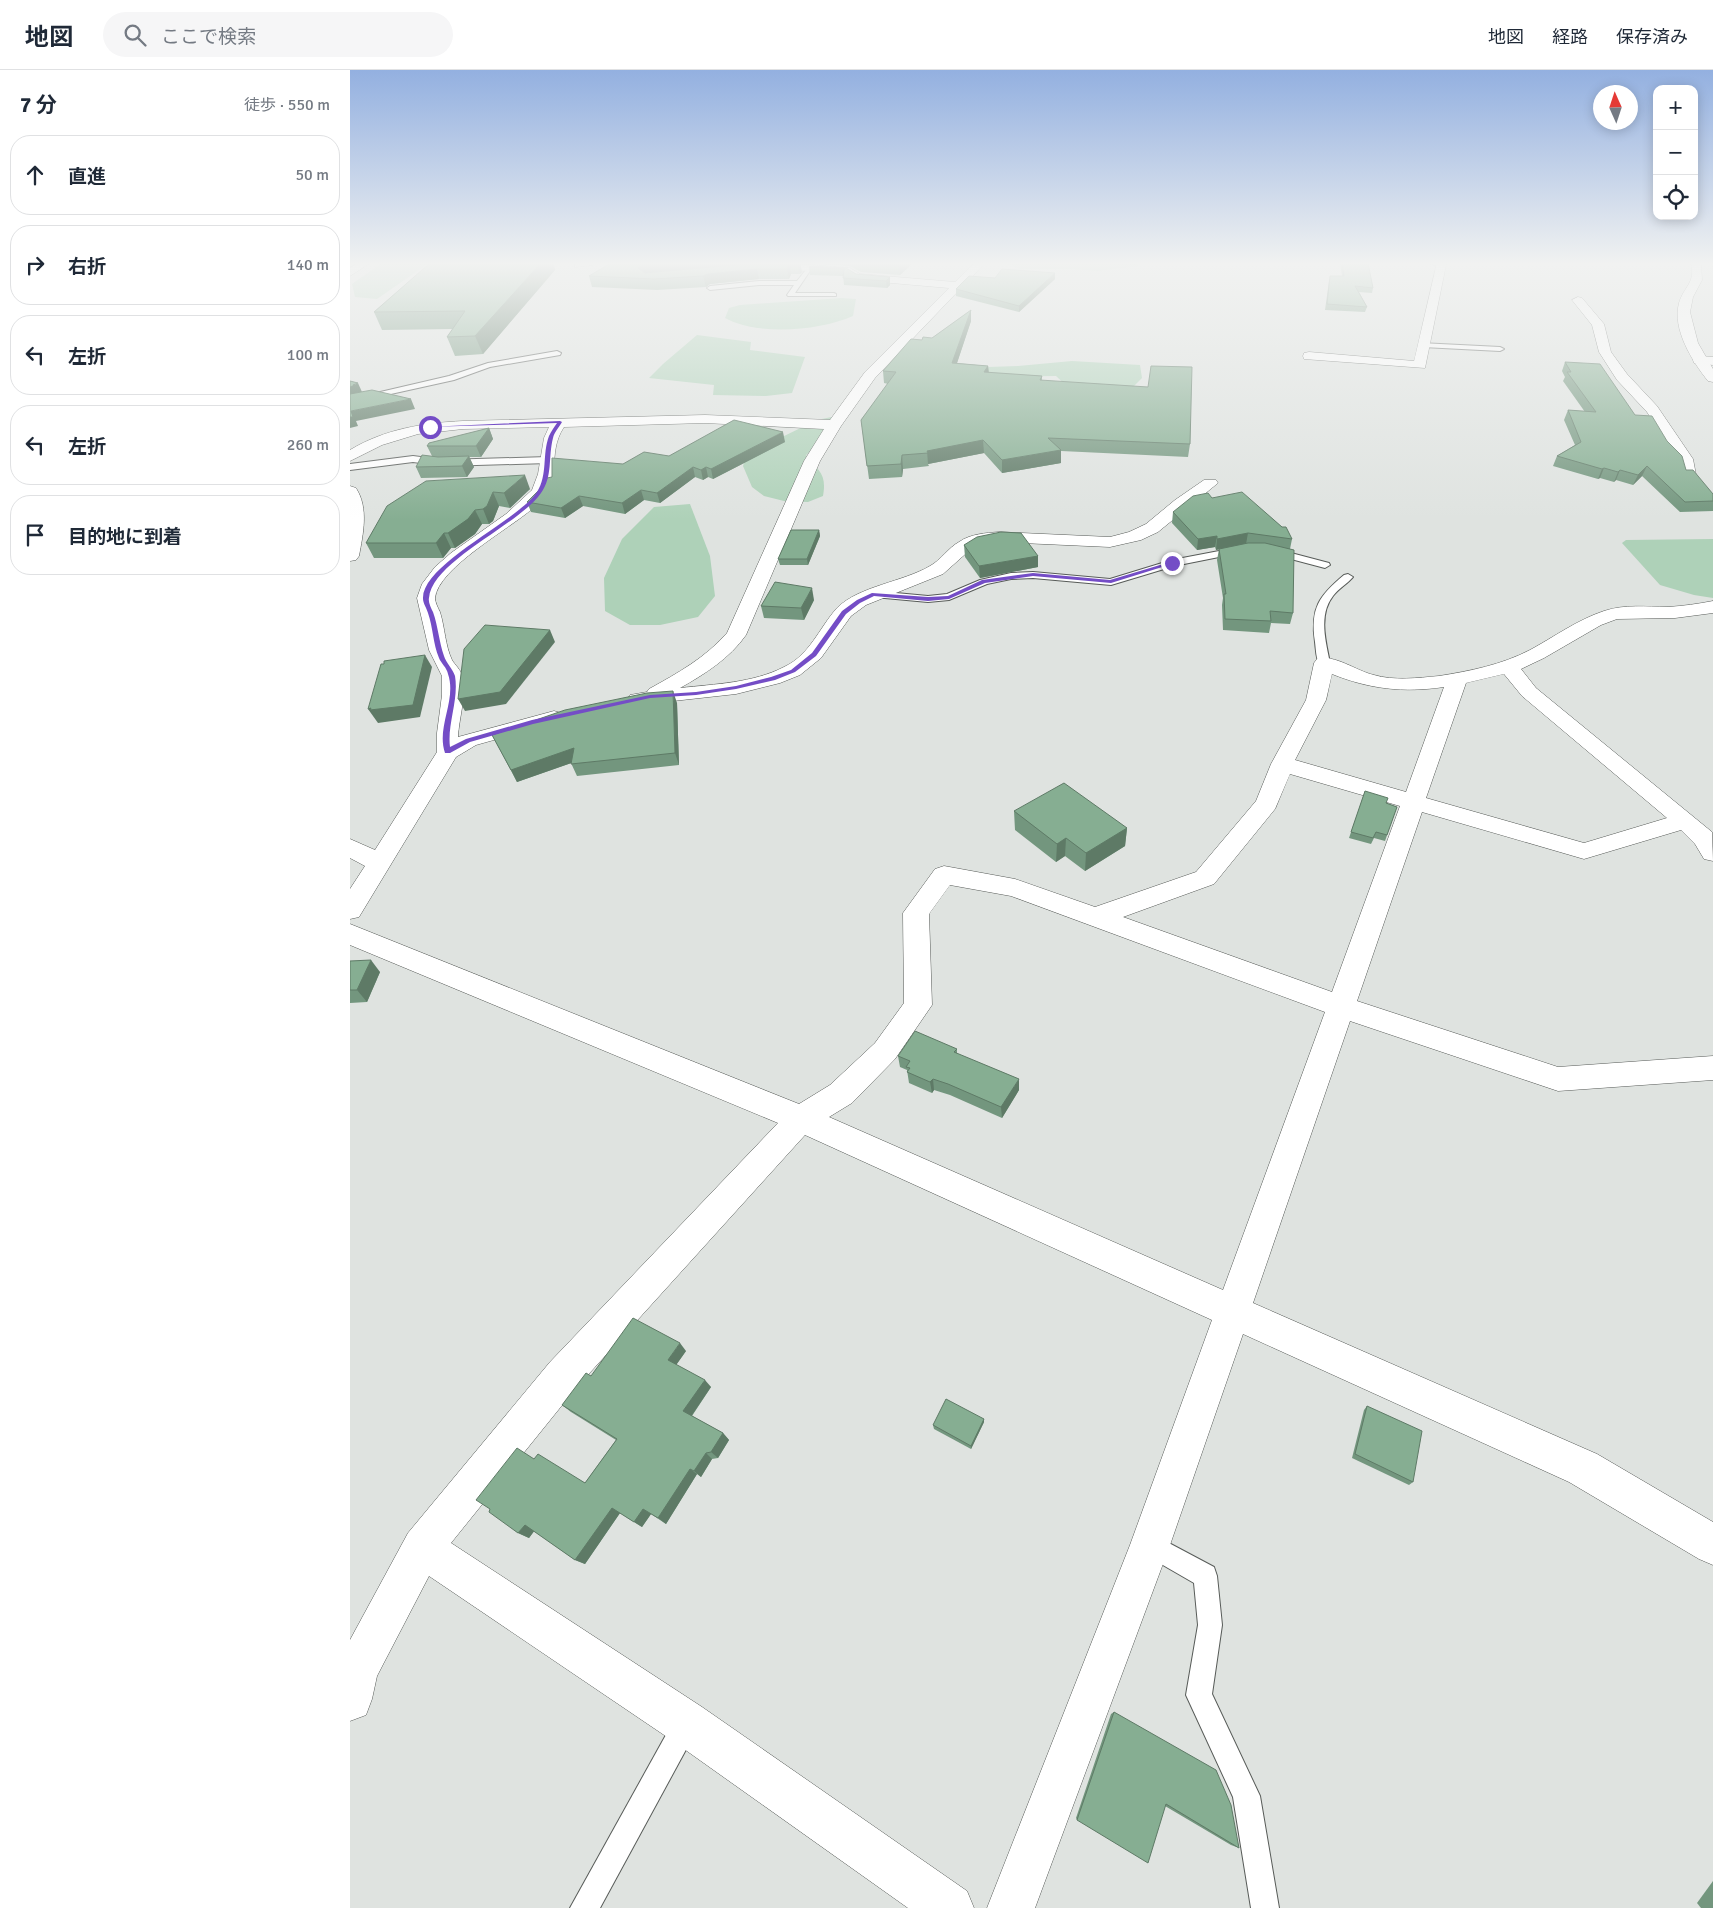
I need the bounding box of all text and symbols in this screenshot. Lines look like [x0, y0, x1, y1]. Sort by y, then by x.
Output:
search box [103, 12, 453, 57]
icon: search [121, 21, 149, 49]
text: 地図 [25, 22, 73, 52]
text: ここで検索 [161, 25, 256, 49]
text: 地図 [1488, 26, 1524, 48]
text: 経路 [1552, 26, 1588, 48]
text: 保存済み [1616, 26, 1688, 48]
north arrow [1593, 85, 1638, 130]
map controls [1653, 85, 1698, 220]
button: + [1653, 85, 1698, 130]
text: 7 分 [20, 92, 57, 118]
text: 徒歩 · 550 m [244, 95, 330, 115]
button: − [1653, 130, 1698, 175]
icon: ahead [21, 161, 49, 189]
text: 直進 [68, 165, 106, 189]
text: 50 m [295, 165, 329, 185]
button: locate [1653, 175, 1698, 220]
icon: right [21, 251, 49, 279]
text: 右折 [68, 255, 106, 279]
text: 140 m [287, 255, 329, 275]
icon: left [21, 341, 49, 369]
text: 左折 [68, 345, 106, 369]
text: 100 m [287, 345, 329, 365]
route start [419, 416, 442, 439]
icon: left [21, 431, 49, 459]
text: 左折 [68, 435, 106, 459]
text: 260 m [287, 435, 329, 455]
icon: arrive [21, 521, 49, 549]
text: 目的地に到着 [68, 525, 182, 549]
route end [1161, 552, 1184, 575]

